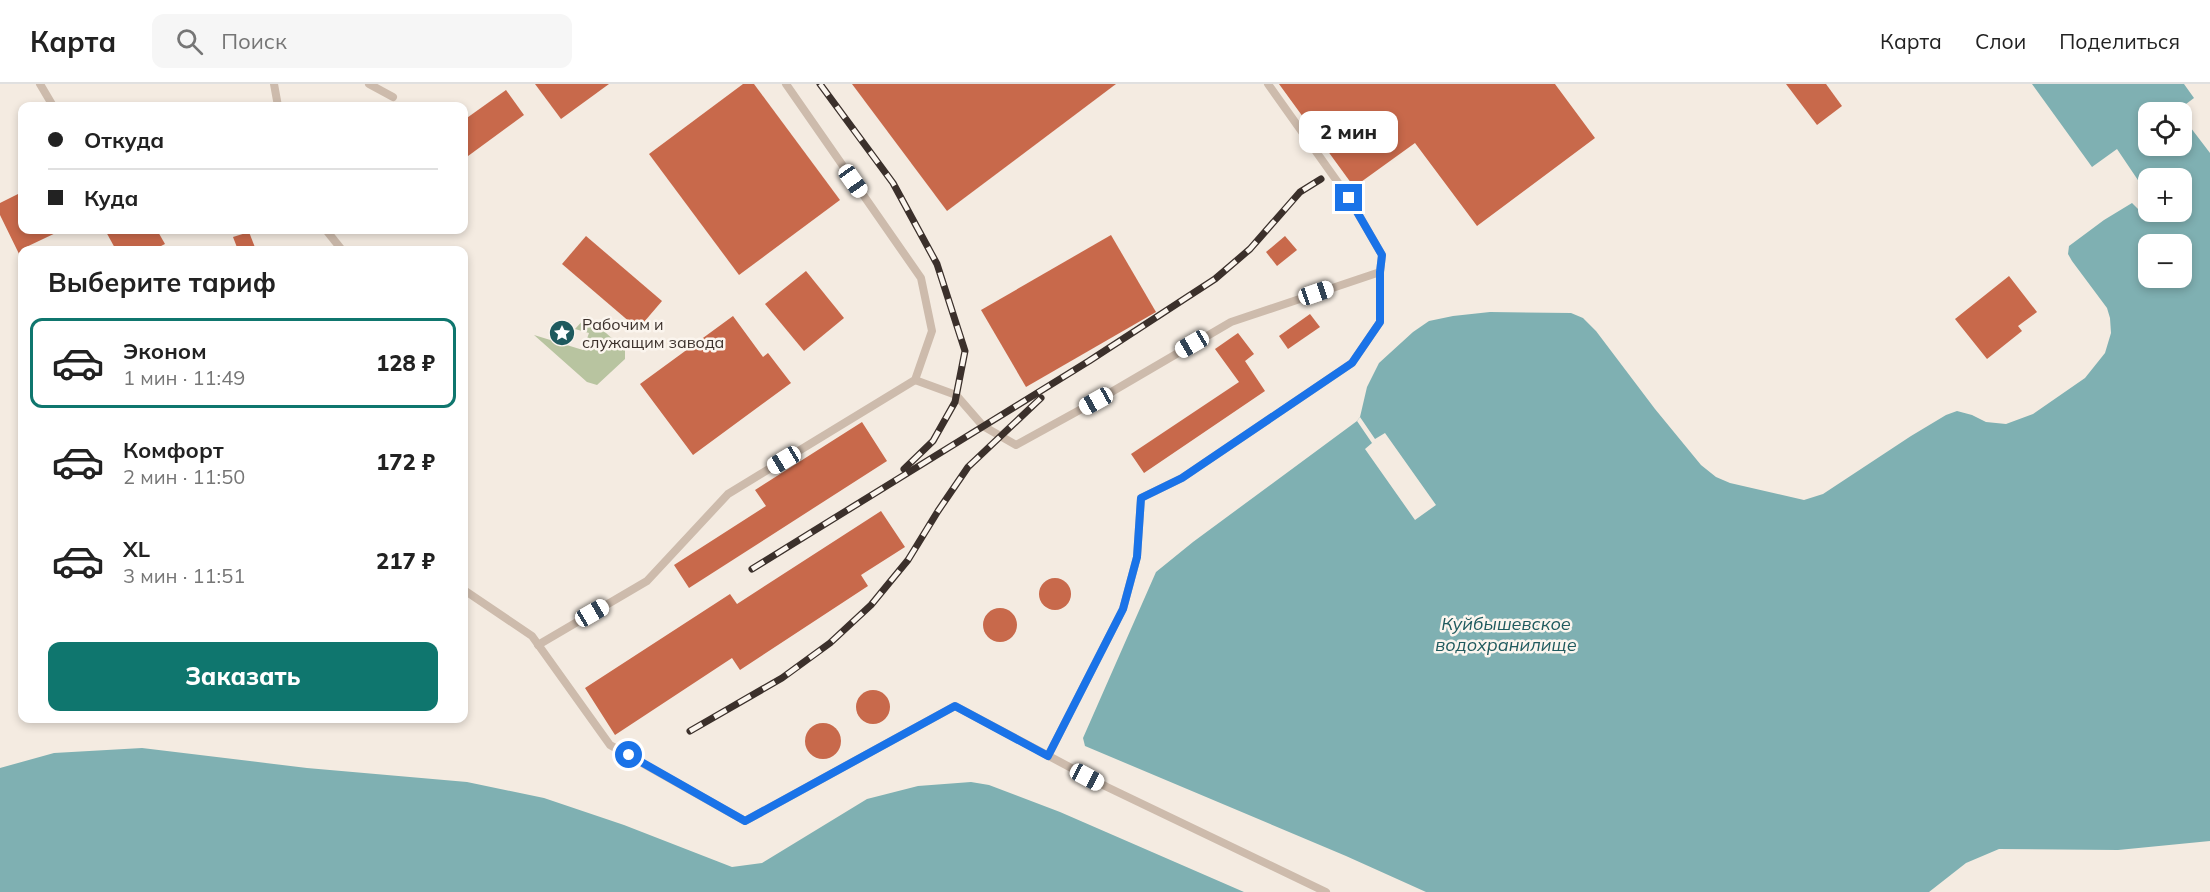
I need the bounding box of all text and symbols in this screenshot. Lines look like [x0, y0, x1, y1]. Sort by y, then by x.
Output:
search box [152, 14, 572, 68]
text: Карта [30, 24, 116, 59]
icon: search [173, 25, 206, 58]
text: Поиск [221, 27, 287, 55]
text: Карта [1880, 28, 1942, 54]
text: Слои [1975, 28, 2026, 54]
text: Поделиться [2059, 28, 2180, 54]
map controls [2138, 102, 2192, 288]
button: locate [2138, 102, 2192, 156]
callout: 2 мин [1300, 111, 1398, 153]
text: 2 мин [1320, 119, 1377, 144]
text: Откуда [84, 126, 164, 154]
car [835, 161, 871, 201]
button: + [2138, 168, 2192, 222]
text: Куда [84, 184, 138, 212]
route end [1335, 184, 1362, 211]
button: − [2138, 234, 2192, 288]
text: Выберите тариф [48, 265, 276, 299]
car [1296, 279, 1336, 307]
place label: Рабочим и служащим завода [582, 314, 724, 352]
place icon: Рабочим и служащим завода [547, 318, 577, 348]
car [1172, 327, 1212, 361]
icon: car [51, 336, 105, 390]
text: Эконом [123, 337, 207, 365]
text: 128 ₽ [376, 349, 435, 377]
text: 1 мин · 11:49 [123, 365, 245, 390]
car [1076, 384, 1116, 418]
icon: car [51, 435, 105, 489]
text: Комфорт [123, 436, 224, 464]
car [764, 443, 804, 477]
text: 172 ₽ [376, 448, 435, 476]
text: 2 мин · 11:50 [123, 464, 245, 489]
icon: car [51, 534, 105, 588]
text: XL [123, 535, 150, 563]
text: 217 ₽ [376, 547, 435, 575]
text: 3 мин · 11:51 [123, 563, 245, 588]
car [572, 596, 612, 630]
water label: Куйбышевское водохранилище [1435, 612, 1577, 656]
button: Заказать [48, 642, 438, 711]
route start [615, 741, 642, 768]
car [1067, 761, 1107, 793]

